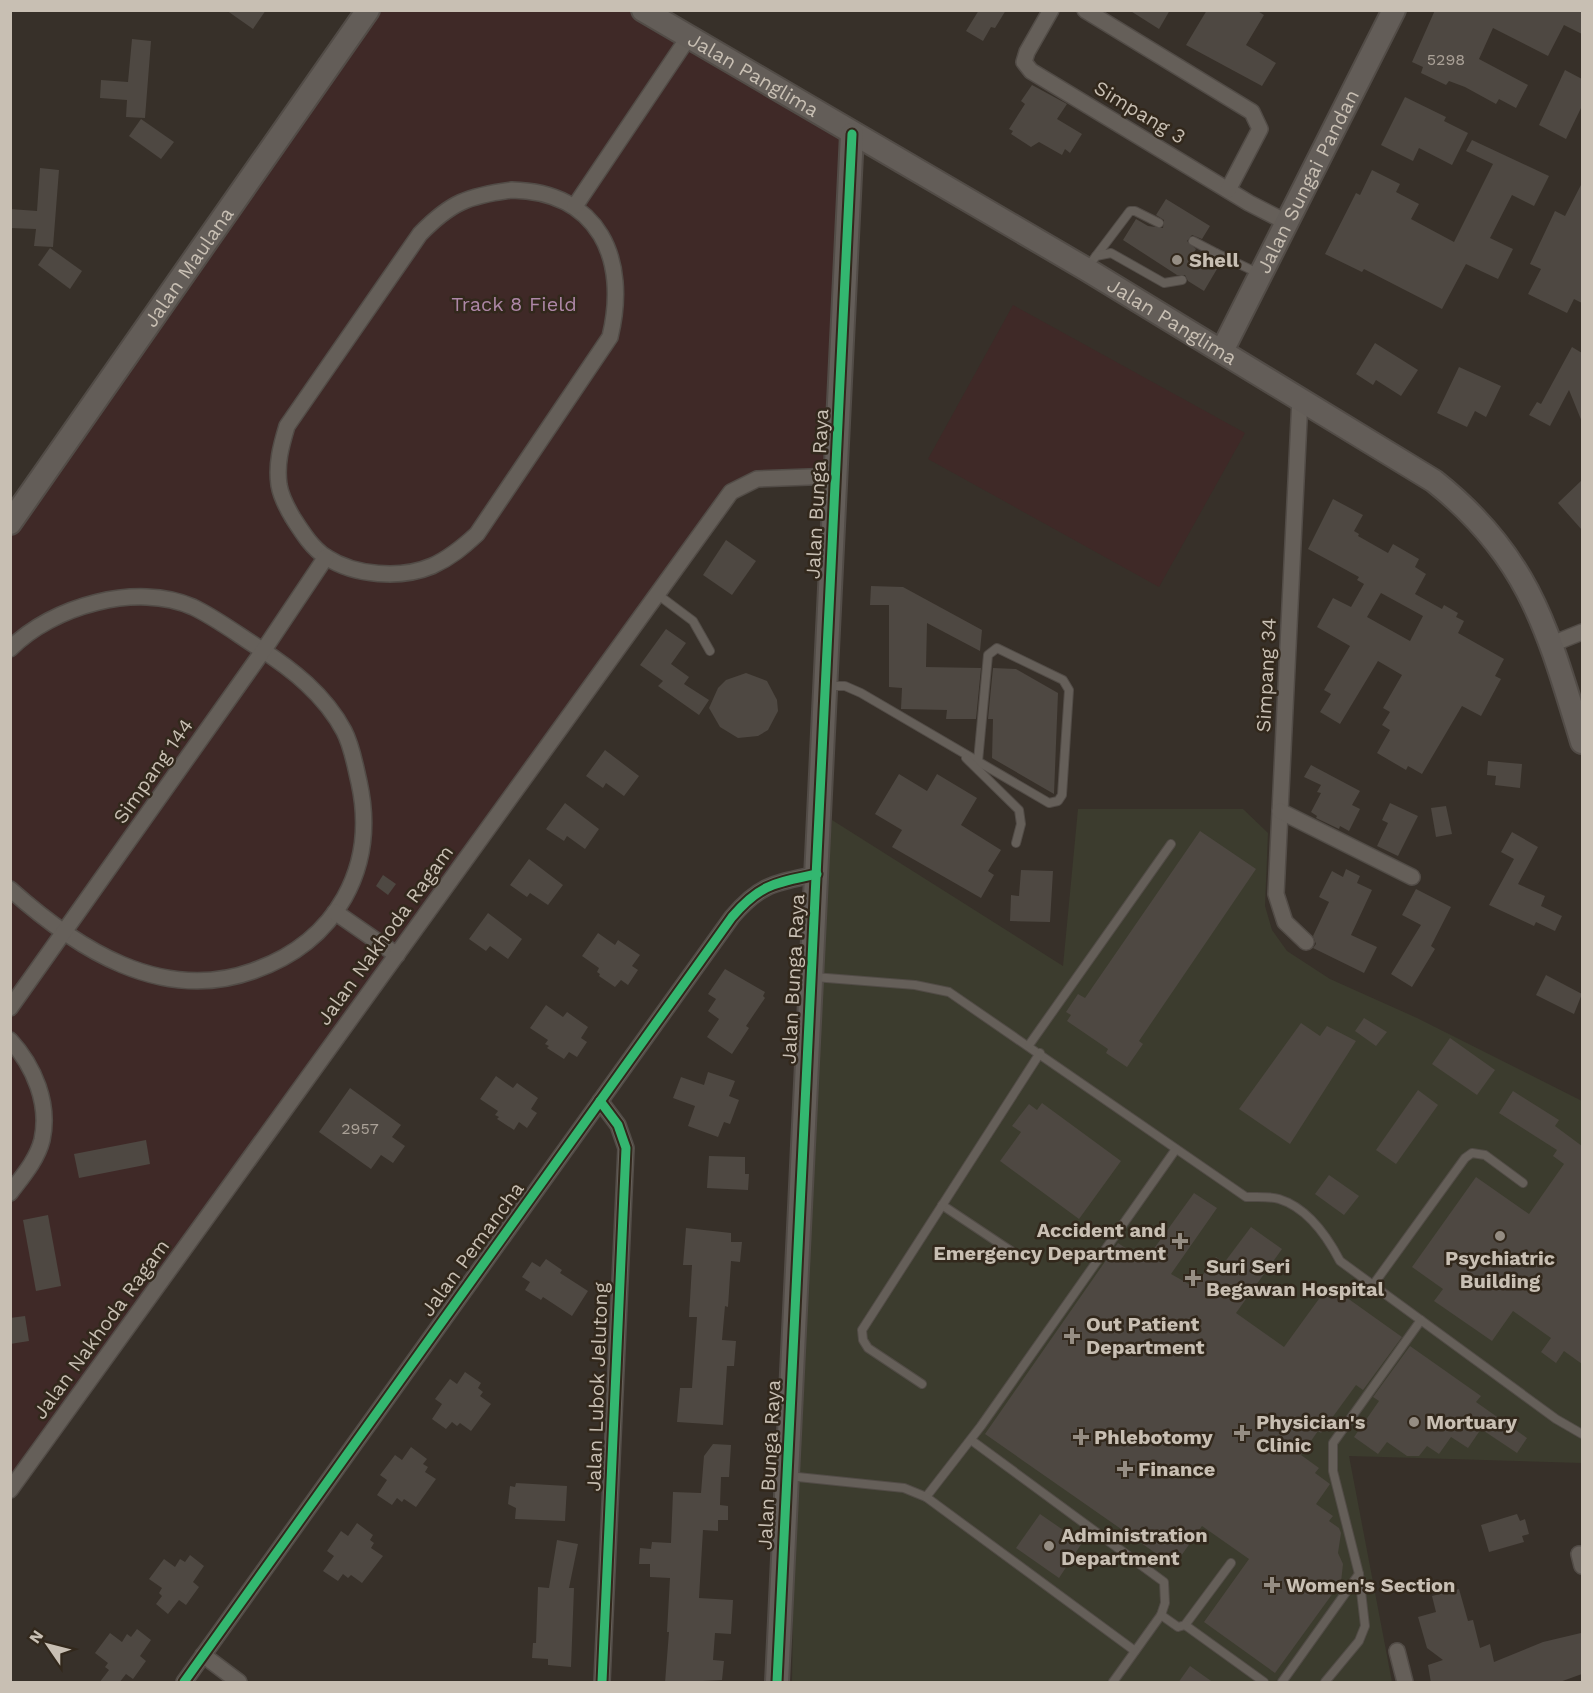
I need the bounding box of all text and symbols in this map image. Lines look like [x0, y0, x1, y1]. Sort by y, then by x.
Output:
street label: Jalan Panglima [684, 27, 823, 122]
house number: 5298 [1427, 50, 1465, 69]
street label: Simpang 3 [1090, 75, 1190, 149]
street label: Jalan Sungai Pandan [1251, 85, 1364, 277]
street label: Jalan Maulana [138, 203, 239, 332]
place label: Shell [1189, 248, 1239, 272]
marker: Shell [1170, 253, 1184, 267]
street label: Jalan Panglima [1103, 273, 1241, 370]
park label: Track 8 Field [451, 292, 577, 316]
street label: Jalan Bunga Raya [801, 408, 833, 580]
street label: Simpang 34 [1251, 617, 1281, 733]
street label: Simpang 144 [108, 714, 198, 828]
street label: Jalan Nakhoda Ragam [312, 840, 458, 1030]
street label: Jalan Bunga Raya [777, 893, 809, 1065]
house number: 2957 [341, 1119, 379, 1138]
street label: Jalan Pemancha [415, 1177, 529, 1321]
place label: Accident and Emergency Department [933, 1218, 1166, 1265]
marker: Psychiatric Building [1493, 1229, 1507, 1243]
marker: Accident and Emergency Department [1171, 1232, 1189, 1250]
street label: Jalan Nakhoda Ragam [28, 1234, 174, 1424]
place label: Psychiatric Building [1445, 1246, 1555, 1293]
place label: Suri Seri Begawan Hospital [1206, 1254, 1385, 1301]
marker: Suri Seri Begawan Hospital [1184, 1269, 1202, 1287]
street label: Jalan Lubok Jelutong [581, 1282, 613, 1492]
place label: Out Patient Department [1086, 1312, 1205, 1359]
marker: Out Patient Department [1063, 1327, 1081, 1345]
street label: Jalan Bunga Raya [753, 1379, 785, 1551]
place label: Physician's Clinic [1256, 1410, 1366, 1457]
place label: Mortuary [1426, 1410, 1518, 1434]
marker: Mortuary [1407, 1415, 1421, 1429]
marker: Physician's Clinic [1233, 1424, 1251, 1442]
place label: Phlebotomy [1094, 1425, 1213, 1449]
marker: Phlebotomy [1072, 1428, 1090, 1446]
place label: Finance [1138, 1457, 1215, 1481]
marker: Finance [1116, 1460, 1134, 1478]
place label: Administration Department [1061, 1523, 1208, 1570]
marker: Administration Department [1042, 1539, 1056, 1553]
place label: Women's Section [1286, 1573, 1456, 1597]
marker: Women's Section [1263, 1576, 1281, 1594]
north arrow [18, 1615, 78, 1675]
text: N [25, 1626, 47, 1647]

